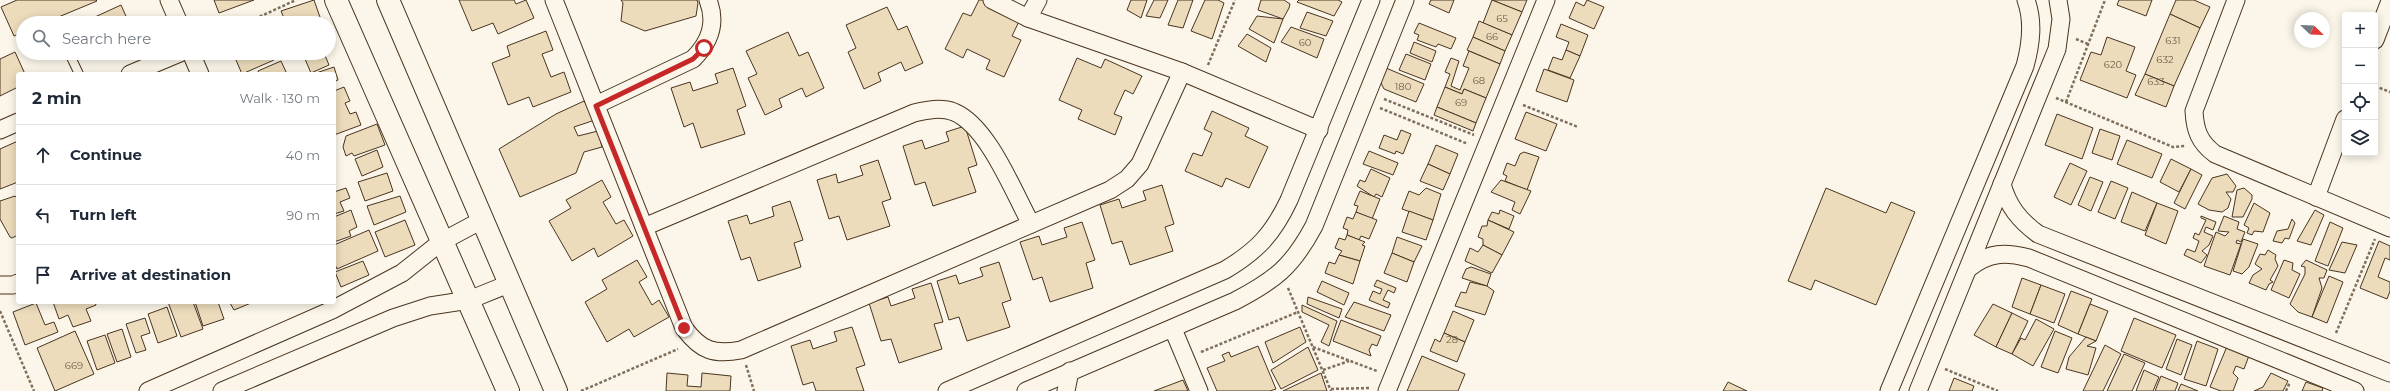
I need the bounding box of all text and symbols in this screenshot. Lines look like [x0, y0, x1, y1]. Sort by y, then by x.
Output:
house number: 65 [1496, 12, 1508, 25]
north arrow [2294, 12, 2330, 48]
map controls [2342, 12, 2378, 156]
button: + [2342, 12, 2378, 48]
search box [16, 16, 336, 60]
icon: search [30, 27, 52, 49]
text: Search here [62, 29, 151, 48]
house number: 66 [1486, 30, 1498, 43]
house number: 631 [2165, 34, 2181, 47]
house number: 60 [1299, 36, 1312, 49]
route start [695, 39, 713, 57]
button: − [2342, 48, 2378, 84]
house number: 632 [2156, 53, 2174, 66]
house number: 620 [2104, 58, 2123, 71]
house number: 68 [1473, 74, 1485, 87]
house number: 633 [2147, 75, 2165, 88]
house number: 180 [1395, 80, 1412, 93]
button: locate [2342, 84, 2378, 120]
text: 2 min [32, 88, 82, 108]
text: Walk · 130 m [239, 90, 320, 106]
house number: 69 [1455, 96, 1467, 109]
button: layers [2342, 120, 2378, 156]
icon: ahead [32, 144, 54, 166]
text: Continue [70, 145, 142, 164]
text: 40 m [286, 147, 320, 163]
icon: left [32, 204, 54, 226]
text: Turn left [70, 205, 137, 224]
text: 90 m [286, 207, 320, 223]
icon: arrive [32, 264, 54, 286]
text: Arrive at destination [70, 265, 231, 284]
route end [675, 319, 693, 337]
house number: 28 [1446, 333, 1458, 346]
house number: 669 [65, 359, 83, 372]

